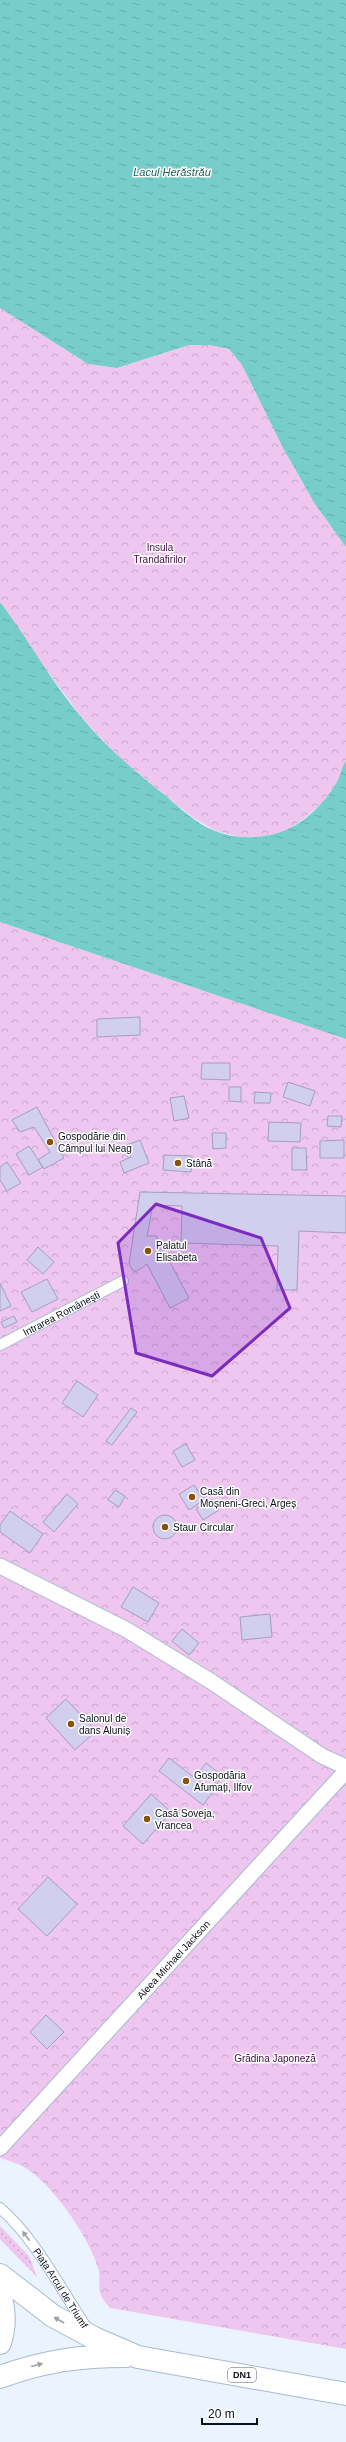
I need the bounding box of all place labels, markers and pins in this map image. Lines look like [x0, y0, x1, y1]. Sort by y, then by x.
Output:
place label: Gospodărie din Câmpul lui Neag [58, 1131, 132, 1154]
marker: Gospodărie din Câmpul lui Neag [45, 1137, 55, 1147]
marker: Stână [173, 1158, 183, 1168]
place label: Stână [186, 1158, 213, 1169]
place label: Palatul Elisabeta [156, 1240, 198, 1263]
marker: Palatul Elisabeta [143, 1246, 153, 1256]
place label: Casă din Moșneni-Greci, Argeș [200, 1486, 296, 1509]
marker: Casă din Moșneni-Greci, Argeș [187, 1492, 197, 1502]
marker: Staur Circular [160, 1522, 170, 1532]
place label: Staur Circular [173, 1522, 235, 1533]
place label: Salonul de dans Aluniș [79, 1713, 130, 1736]
marker: Salonul de dans Aluniș [66, 1719, 76, 1729]
place label: Gospodăria Afumați, Ilfov [194, 1770, 252, 1793]
marker: Gospodăria Afumați, Ilfov [181, 1776, 191, 1786]
place label: Casă Soveja, Vrancea [155, 1808, 214, 1831]
marker: Casă Soveja, Vrancea [142, 1814, 152, 1824]

